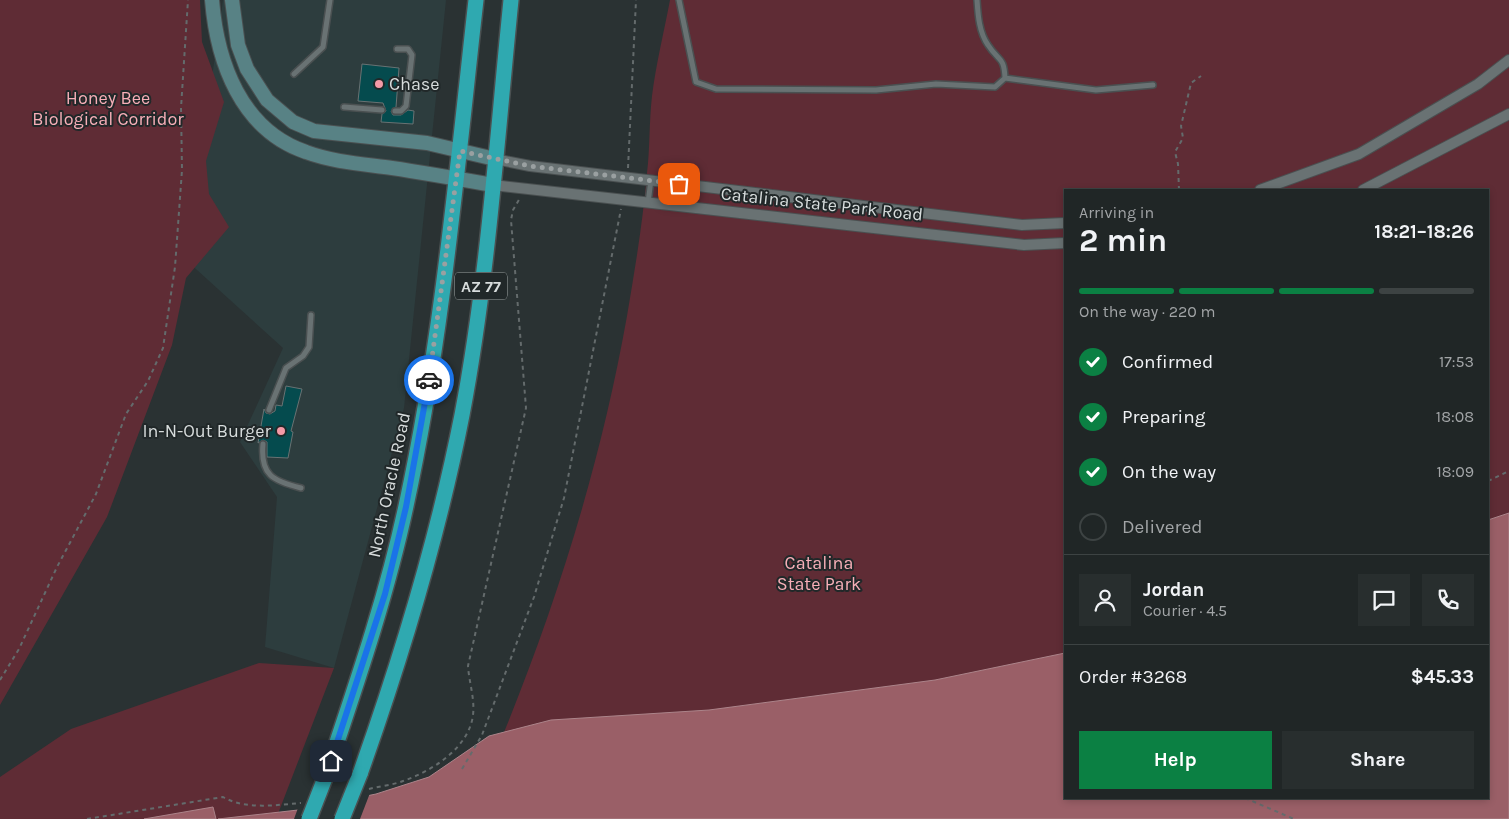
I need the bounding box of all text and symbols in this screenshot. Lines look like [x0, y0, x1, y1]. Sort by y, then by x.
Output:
place label: Chase [389, 73, 440, 95]
marker: Chase [373, 78, 385, 90]
park label: Honey Bee Biological Corridor [32, 87, 184, 130]
pin [658, 163, 700, 205]
icon: bag [665, 170, 693, 198]
street label: Catalina State Park Road [720, 182, 924, 226]
text: Arriving in [1079, 203, 1154, 222]
text: 18:21–18:26 [1374, 221, 1474, 243]
text: 2 min [1079, 222, 1167, 259]
road number: AZ 77 [455, 272, 507, 300]
text: On the way · 220 m [1079, 302, 1216, 321]
icon: check [1079, 348, 1107, 376]
text: Confirmed [1122, 351, 1213, 373]
text: 17:53 [1439, 352, 1474, 371]
courier [404, 355, 454, 405]
icon: car [415, 366, 443, 394]
icon: check [1079, 403, 1107, 431]
text: Preparing [1122, 406, 1205, 428]
text: 18:08 [1436, 407, 1474, 426]
street label: North Oracle Road [363, 410, 415, 560]
place label: In-N-Out Burger [142, 420, 271, 442]
marker: In-N-Out Burger [275, 425, 287, 437]
icon: check [1079, 458, 1107, 486]
text: On the way [1122, 461, 1216, 483]
text: 18:09 [1436, 462, 1474, 481]
text: Delivered [1122, 516, 1202, 538]
park label: Catalina State Park [777, 552, 861, 595]
button: person [1079, 574, 1131, 626]
button: chat [1358, 574, 1410, 626]
button: phone [1422, 574, 1474, 626]
text: Jordan [1143, 579, 1204, 601]
text: Courier · 4.5 [1143, 601, 1227, 620]
text: Order #3268 [1079, 666, 1187, 688]
text: $45.33 [1411, 666, 1474, 688]
button: Help [1079, 731, 1272, 789]
button: Share [1282, 731, 1474, 789]
pin [310, 740, 352, 782]
icon: home [317, 747, 345, 775]

